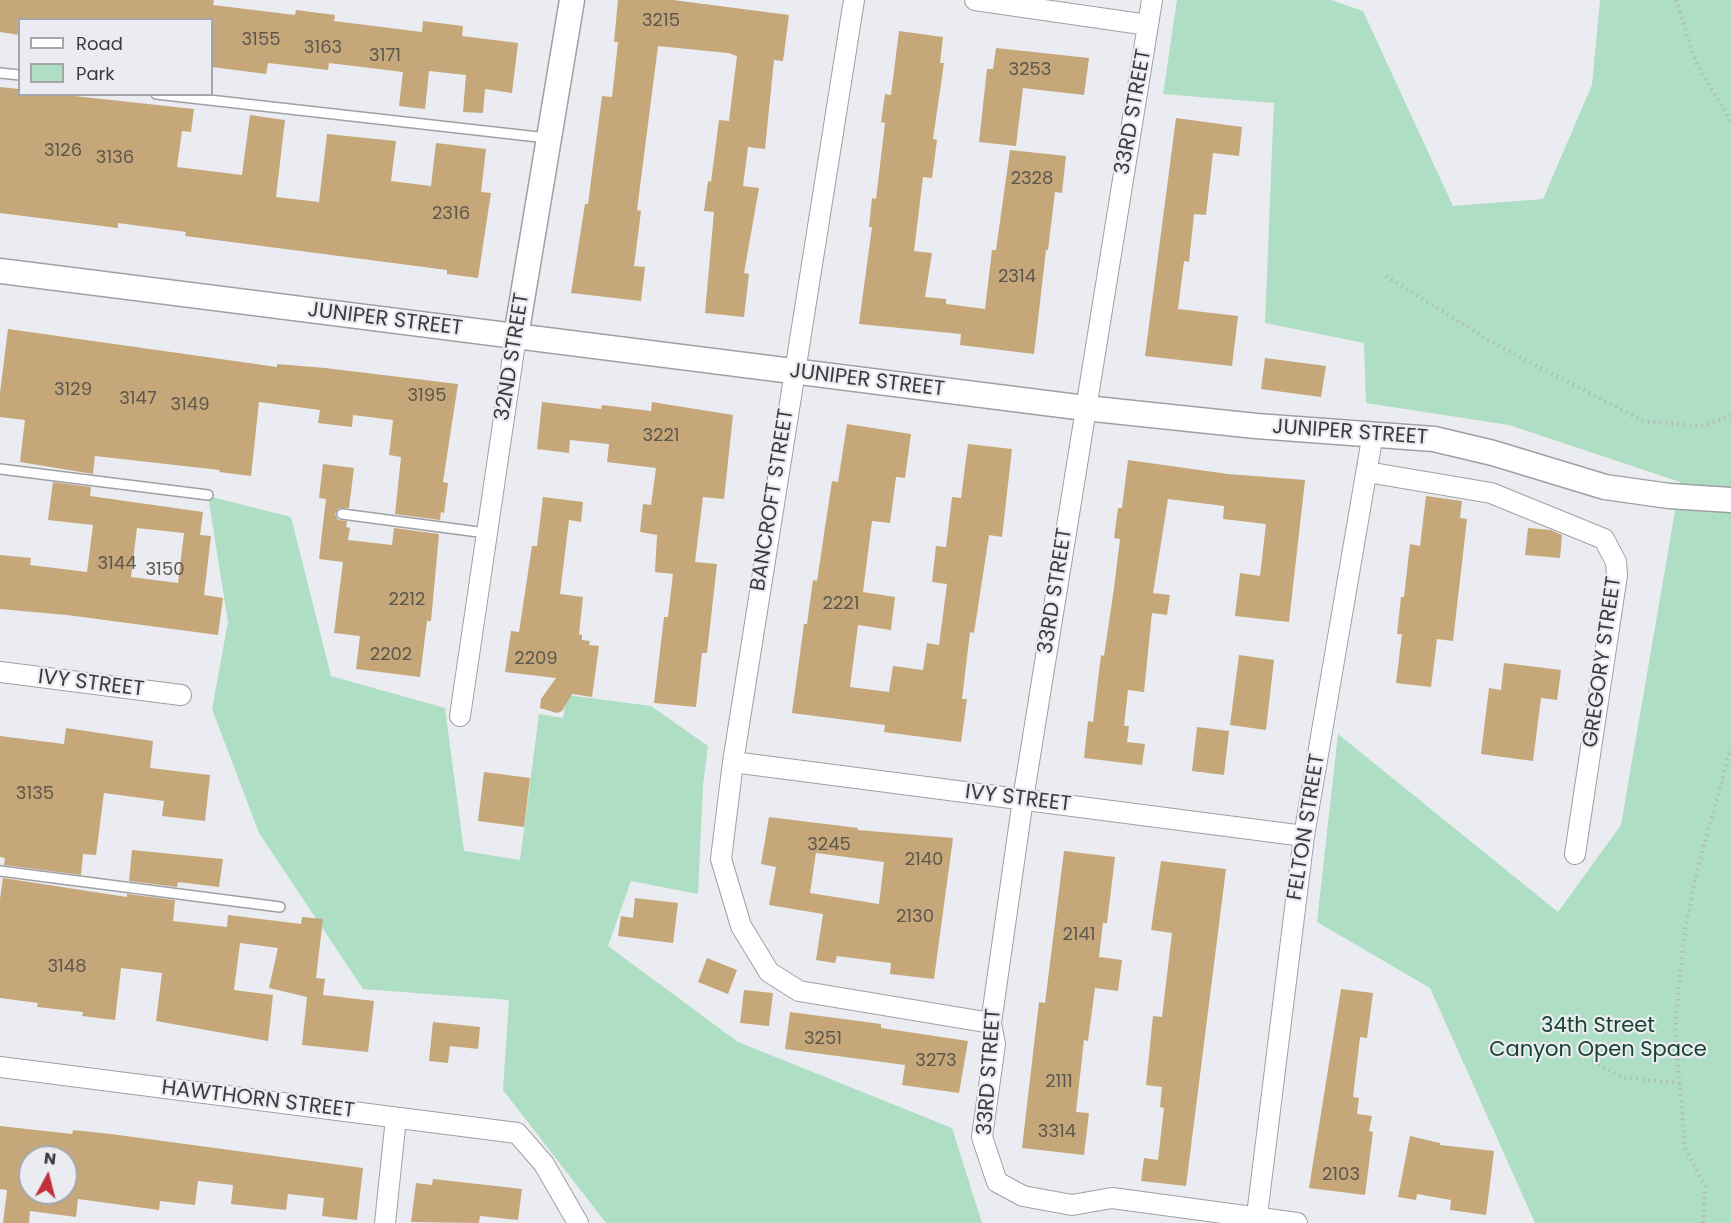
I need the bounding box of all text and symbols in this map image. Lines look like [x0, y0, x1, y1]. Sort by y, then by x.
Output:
house number: 3215 [642, 10, 680, 32]
legend [18, 18, 213, 96]
house number: 3155 [242, 29, 280, 51]
text: Road [76, 31, 123, 56]
house number: 3163 [304, 37, 342, 59]
house number: 3171 [369, 45, 401, 67]
street label: 33RD STREET [1111, 47, 1157, 177]
house number: 3253 [1009, 59, 1051, 81]
text: Park [76, 61, 115, 86]
house number: 3126 [44, 140, 82, 162]
house number: 3136 [96, 147, 134, 169]
house number: 2328 [1011, 168, 1053, 190]
house number: 2316 [432, 203, 470, 225]
house number: 2314 [998, 266, 1036, 288]
street label: 32ND STREET [490, 291, 536, 423]
street label: JUNIPER STREET [306, 298, 464, 342]
street label: JUNIPER STREET [788, 359, 946, 403]
house number: 3129 [54, 379, 92, 401]
house number: 3195 [407, 385, 447, 407]
house number: 3147 [119, 388, 157, 410]
house number: 3149 [170, 394, 210, 416]
street label: BANCROFT STREET [746, 407, 800, 593]
street label: JUNIPER STREET [1271, 415, 1429, 451]
house number: 3221 [642, 425, 680, 447]
street label: 33RD STREET [1034, 526, 1078, 656]
house number: 3144 [97, 553, 137, 575]
house number: 3150 [146, 559, 184, 581]
street label: GREGORY STREET [1579, 575, 1627, 749]
house number: 2212 [389, 589, 425, 611]
house number: 2221 [823, 593, 859, 615]
house number: 2202 [370, 644, 412, 666]
house number: 2209 [514, 648, 558, 670]
street label: IVY STREET [37, 665, 145, 703]
street label: FELTON STREET [1283, 752, 1331, 902]
street label: IVY STREET [964, 780, 1072, 818]
house number: 3135 [16, 783, 54, 805]
house number: 3245 [807, 834, 851, 856]
house number: 2140 [905, 849, 943, 871]
house number: 2130 [896, 906, 934, 928]
house number: 2141 [1062, 924, 1096, 946]
house number: 3148 [47, 956, 87, 978]
street label: 33RD STREET [973, 1008, 1007, 1136]
park label: 34th Street Canyon Open Space [1489, 1014, 1707, 1064]
house number: 3251 [804, 1028, 842, 1050]
house number: 3273 [915, 1050, 957, 1072]
house number: 2111 [1045, 1071, 1073, 1093]
street label: HAWTHORN STREET [160, 1076, 356, 1124]
house number: 3314 [1038, 1121, 1076, 1143]
north arrow [18, 1145, 78, 1205]
text: N [43, 1146, 57, 1171]
house number: 2103 [1322, 1164, 1360, 1186]

